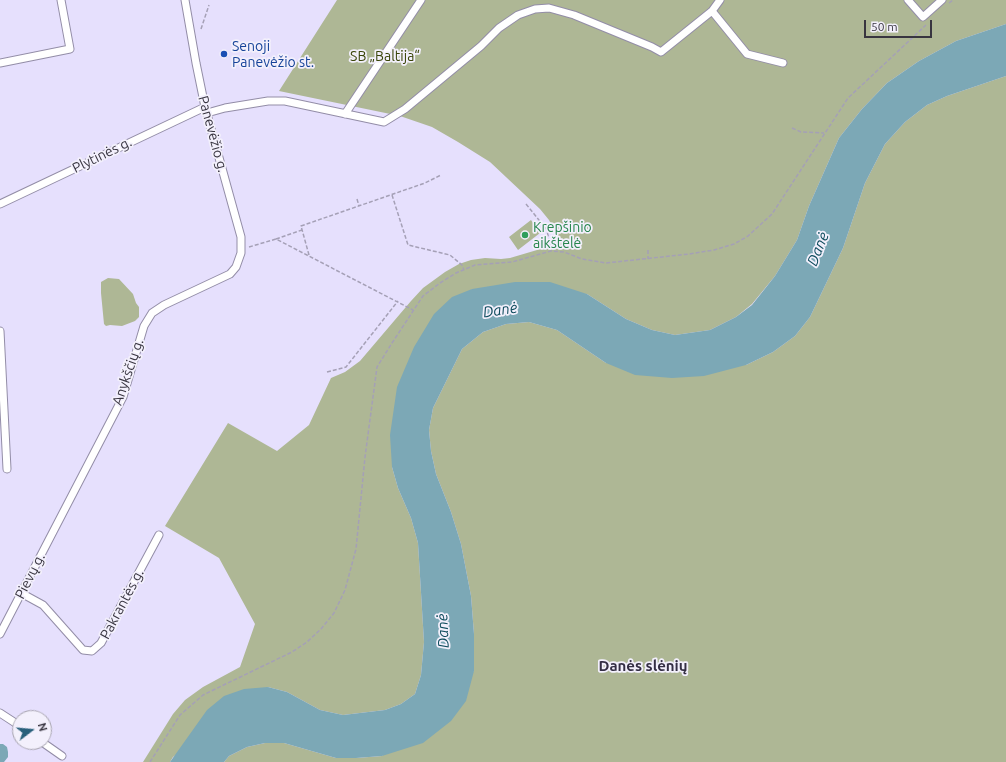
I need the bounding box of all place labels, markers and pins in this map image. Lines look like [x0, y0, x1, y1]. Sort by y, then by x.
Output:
place label: Senoji Panevėžio st. [232, 38, 314, 70]
marker: Senoji Panevėžio st. [219, 49, 229, 59]
place label: Krepšinio aikštelė [533, 219, 592, 252]
marker: Krepšinio aikštelė [520, 230, 530, 240]

